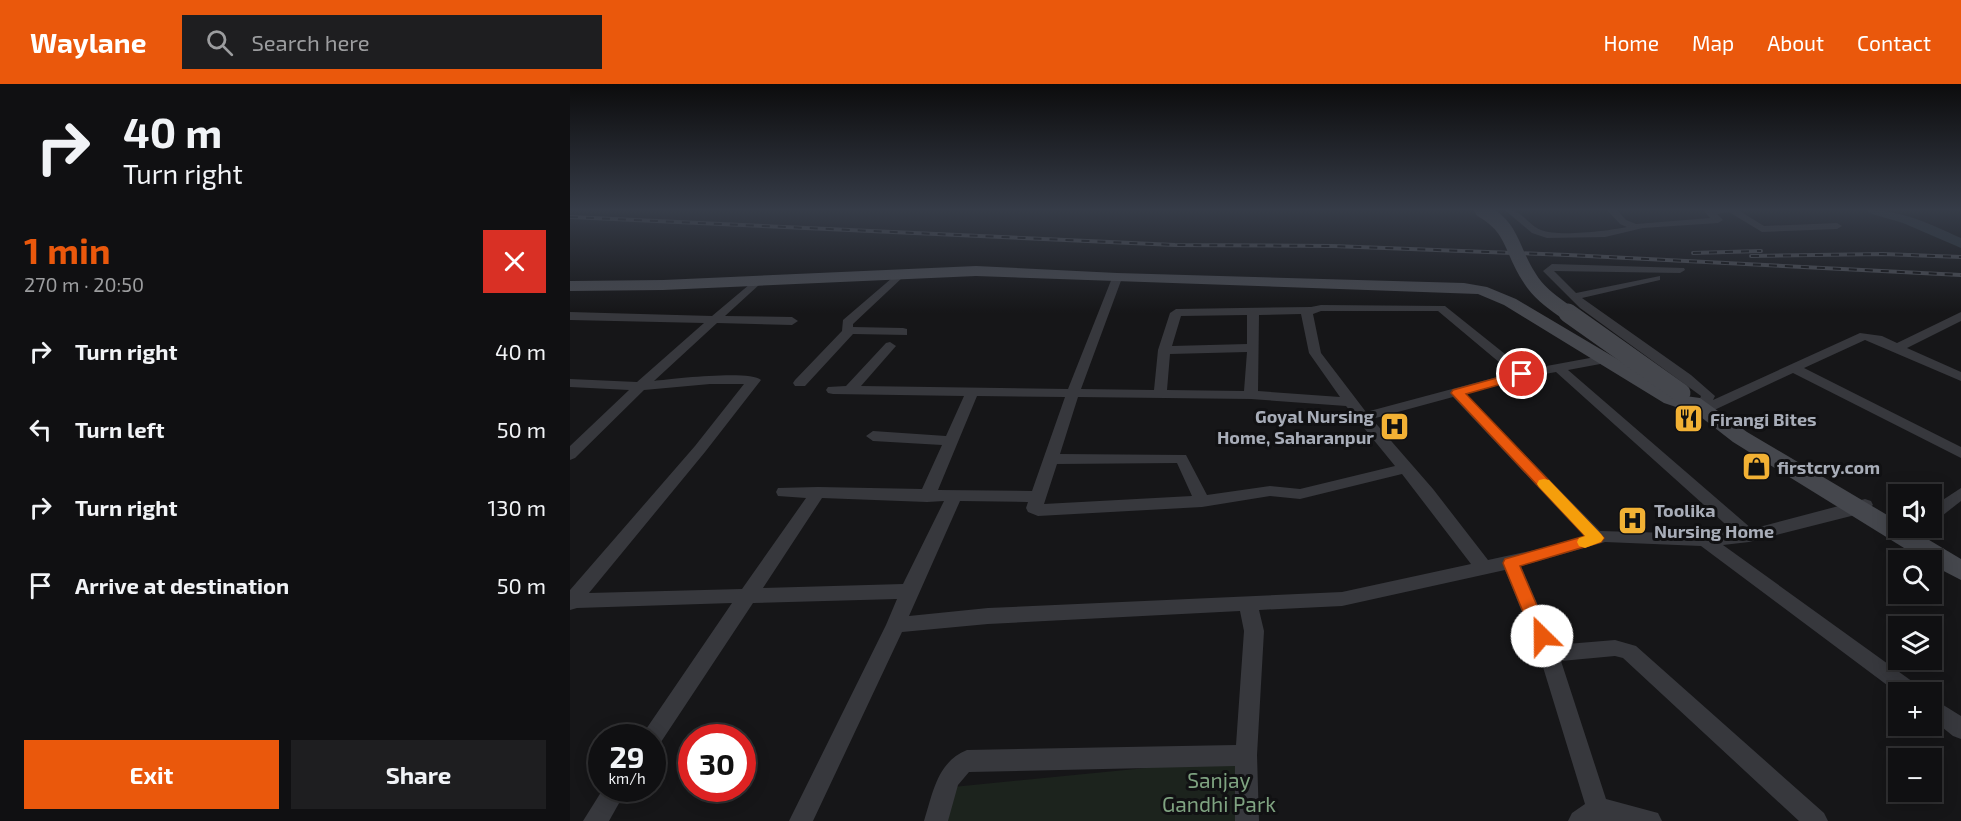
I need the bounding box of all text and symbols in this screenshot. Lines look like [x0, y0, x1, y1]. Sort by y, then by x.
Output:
search box [182, 15, 602, 69]
text: Waylane [30, 25, 146, 59]
icon: search [203, 26, 236, 59]
text: Search here [251, 29, 370, 55]
text: Home [1603, 30, 1659, 55]
text: Map [1692, 30, 1734, 55]
text: About [1767, 30, 1824, 55]
text: Contact [1857, 30, 1931, 55]
text: 40 m [123, 106, 222, 156]
icon: right [24, 108, 102, 186]
text: Turn right [123, 157, 243, 189]
text: 1 min [24, 228, 111, 271]
button: close [483, 230, 546, 293]
text: 270 m · 20:50 [24, 272, 144, 296]
icon: right [24, 335, 57, 368]
text: Turn right [75, 338, 177, 364]
text: 40 m [495, 338, 546, 364]
pin [1496, 348, 1547, 399]
icon: arrive [1505, 357, 1538, 390]
restaurant icon: Firangi Bites [1673, 403, 1705, 435]
place label: Goyal Nursing Home, Saharanpur [1217, 405, 1375, 448]
place label: Firangi Bites [1710, 408, 1817, 430]
hospital icon: Goyal Nursing Home, Saharanpur [1379, 410, 1411, 442]
icon: left [24, 413, 57, 446]
text: Turn left [75, 416, 164, 442]
text: 50 m [497, 416, 546, 442]
shop icon: firstcry.com [1740, 451, 1772, 483]
place label: firstcry.com [1777, 456, 1880, 478]
map controls [1888, 484, 1942, 802]
button: sound [1888, 484, 1942, 538]
icon: right [24, 491, 57, 524]
text: Turn right [75, 494, 177, 520]
text: 130 m [488, 494, 546, 520]
place label: Toolika Nursing Home [1654, 499, 1774, 542]
hospital icon: Toolika Nursing Home [1617, 504, 1649, 536]
button: search [1888, 550, 1942, 604]
icon: arrive [24, 569, 57, 602]
text: Arrive at destination [75, 572, 289, 598]
text: 50 m [497, 572, 546, 598]
position arrow [1510, 604, 1574, 668]
button: layers [1888, 616, 1942, 670]
button: + [1888, 682, 1942, 736]
speed limit sign: 30 [678, 724, 756, 802]
text: 29 [609, 738, 645, 774]
button: Exit [24, 740, 279, 809]
button: Share [291, 740, 546, 809]
button: − [1888, 748, 1942, 802]
park label: Sanjay Gandhi Park [1162, 767, 1276, 816]
text: km/h [608, 769, 646, 787]

